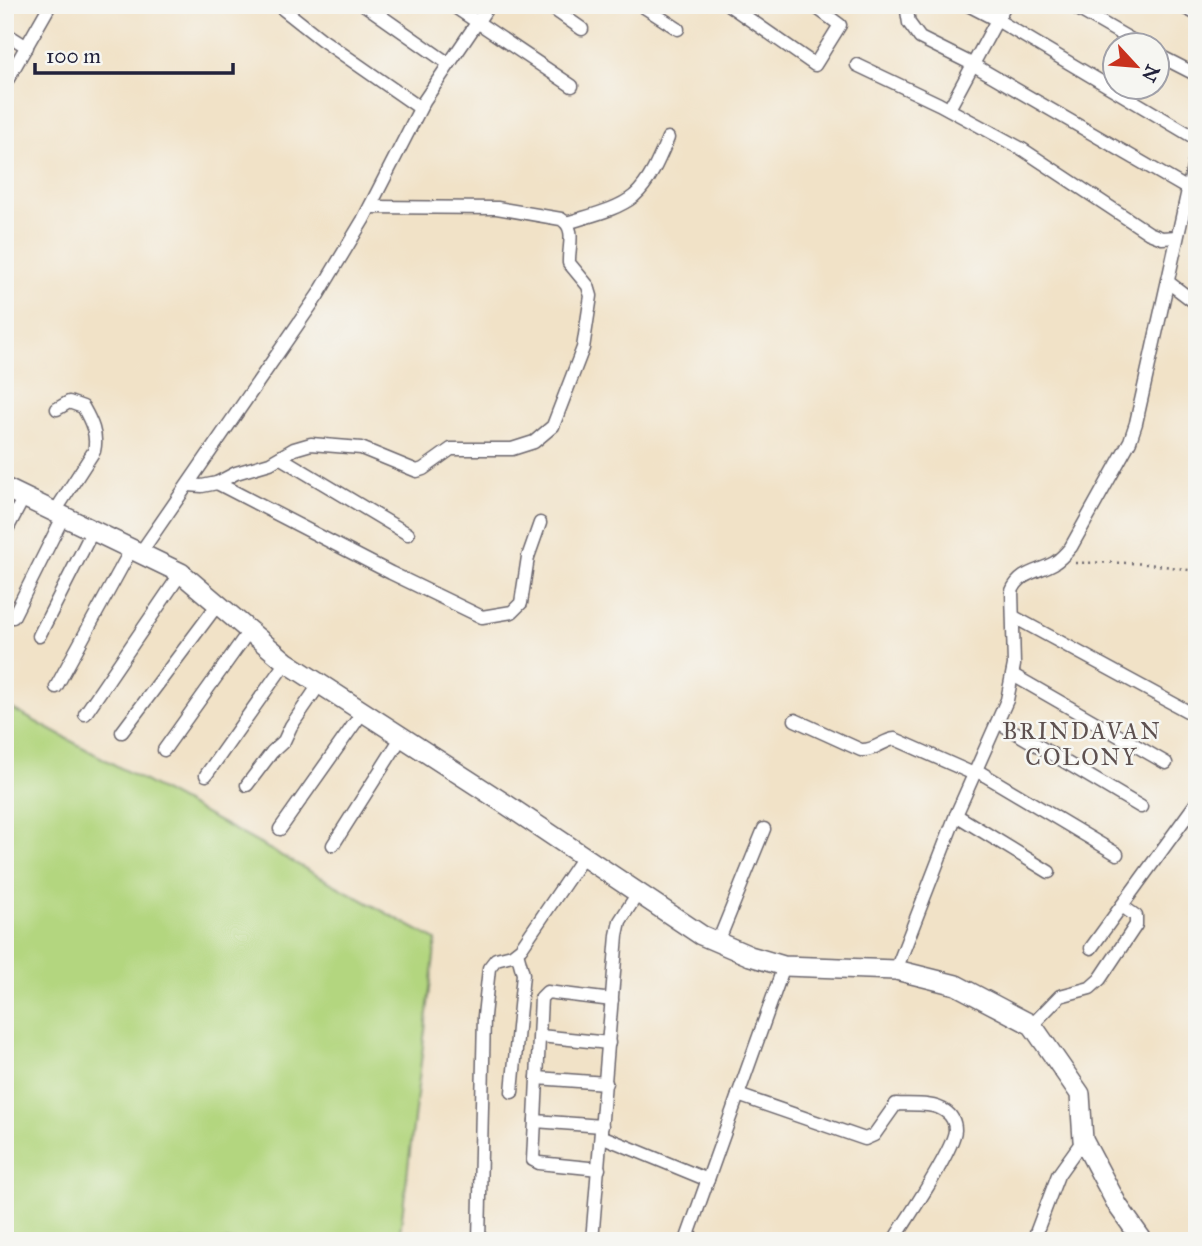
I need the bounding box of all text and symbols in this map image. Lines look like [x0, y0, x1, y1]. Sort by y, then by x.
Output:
scale bar [35, 32, 233, 76]
north arrow [1100, 32, 1170, 102]
text: 100 m [46, 43, 101, 69]
text: N [1137, 61, 1165, 86]
district label: BRINDAVAN COLONY [1002, 717, 1162, 771]

